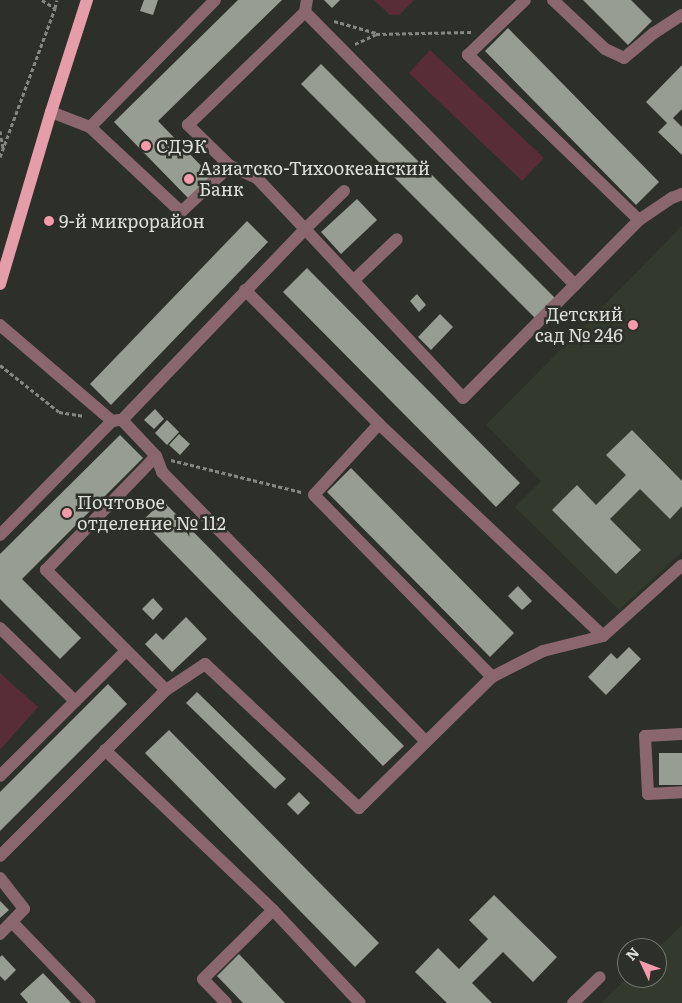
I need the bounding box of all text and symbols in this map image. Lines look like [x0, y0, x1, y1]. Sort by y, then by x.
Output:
place label: СДЭК [156, 135, 207, 157]
marker: СДЭК [140, 140, 152, 152]
place label: Азиатско-Тихоокеанский Банк [199, 158, 430, 200]
marker: Азиатско-Тихоокеанский Банк [183, 173, 195, 185]
place label: 9-й микрорайон [59, 210, 205, 232]
marker: 9-й микрорайон [43, 215, 55, 227]
place label: Детский сад № 246 [535, 304, 623, 346]
marker: Детский сад № 246 [627, 319, 639, 331]
place label: Почтовое отделение № 112 [77, 492, 226, 534]
marker: Почтовое отделение № 112 [61, 507, 73, 519]
north arrow [617, 938, 667, 988]
text: N [620, 942, 643, 965]

